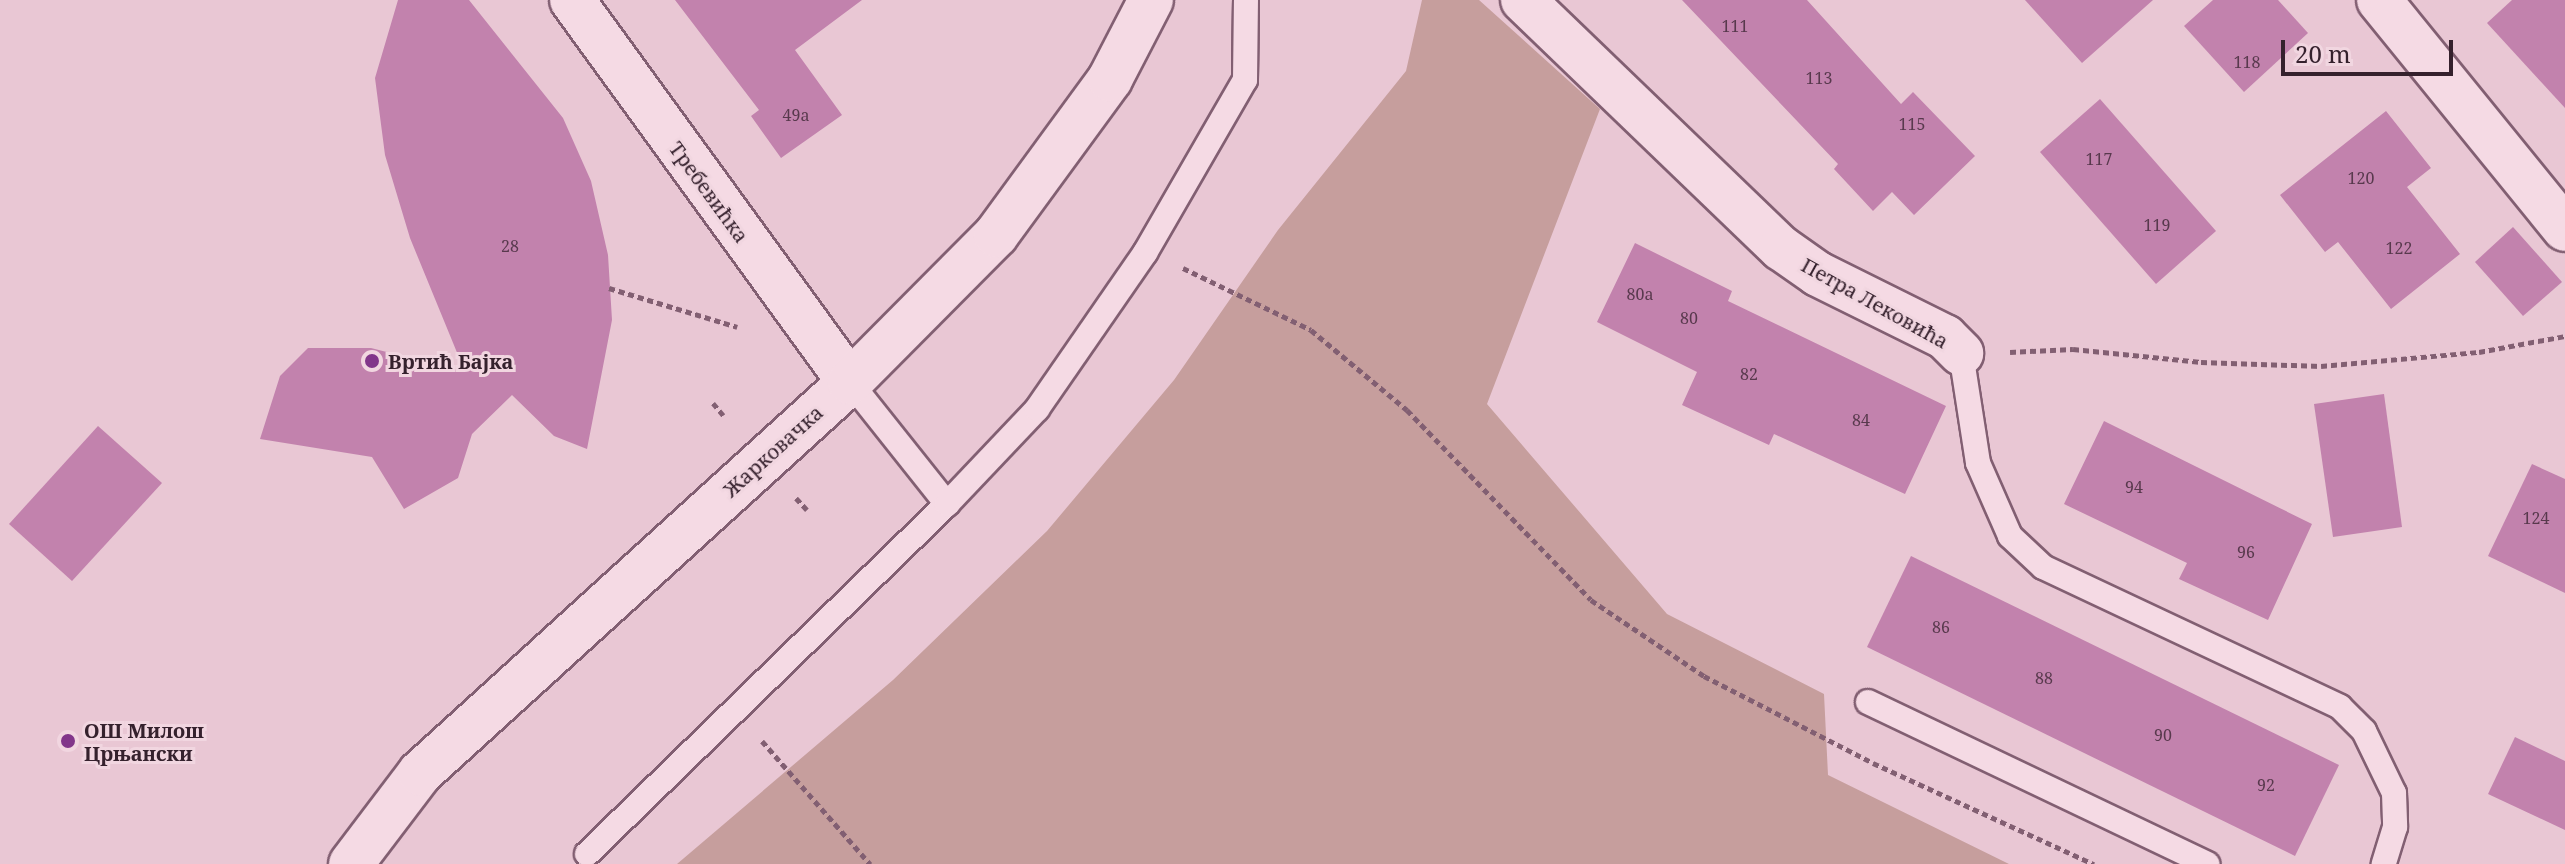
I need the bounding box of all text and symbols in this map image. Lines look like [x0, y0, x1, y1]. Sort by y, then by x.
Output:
house number: 111 [1722, 16, 1748, 36]
scale bar [2285, 24, 2457, 74]
text: 20 m [2295, 37, 2351, 70]
house number: 118 [2234, 52, 2260, 72]
house number: 113 [1806, 68, 1832, 88]
house number: 49a [783, 105, 809, 125]
house number: 115 [1899, 114, 1925, 134]
street label: Требевићка [664, 137, 754, 247]
house number: 117 [2086, 149, 2112, 169]
house number: 120 [2348, 168, 2374, 188]
house number: 119 [2144, 215, 2170, 235]
house number: 28 [501, 236, 519, 256]
house number: 122 [2386, 238, 2412, 258]
street label: Петра Лековића [1797, 253, 1953, 353]
house number: 80a [1627, 284, 1653, 304]
house number: 80 [1680, 308, 1698, 328]
place label: Вртић Бајка [388, 349, 513, 373]
marker: Вртић Бајка [363, 352, 381, 370]
house number: 82 [1740, 364, 1758, 384]
street label: Жарковачка [718, 400, 828, 502]
house number: 84 [1852, 410, 1870, 430]
house number: 94 [2125, 477, 2143, 497]
house number: 124 [2523, 508, 2549, 528]
house number: 96 [2237, 542, 2255, 562]
house number: 86 [1932, 617, 1950, 637]
house number: 88 [2035, 668, 2053, 688]
place label: ОШ Милош Црњански [84, 718, 204, 765]
house number: 90 [2154, 725, 2172, 745]
marker: ОШ Милош Црњански [59, 732, 77, 750]
house number: 92 [2257, 775, 2275, 795]

